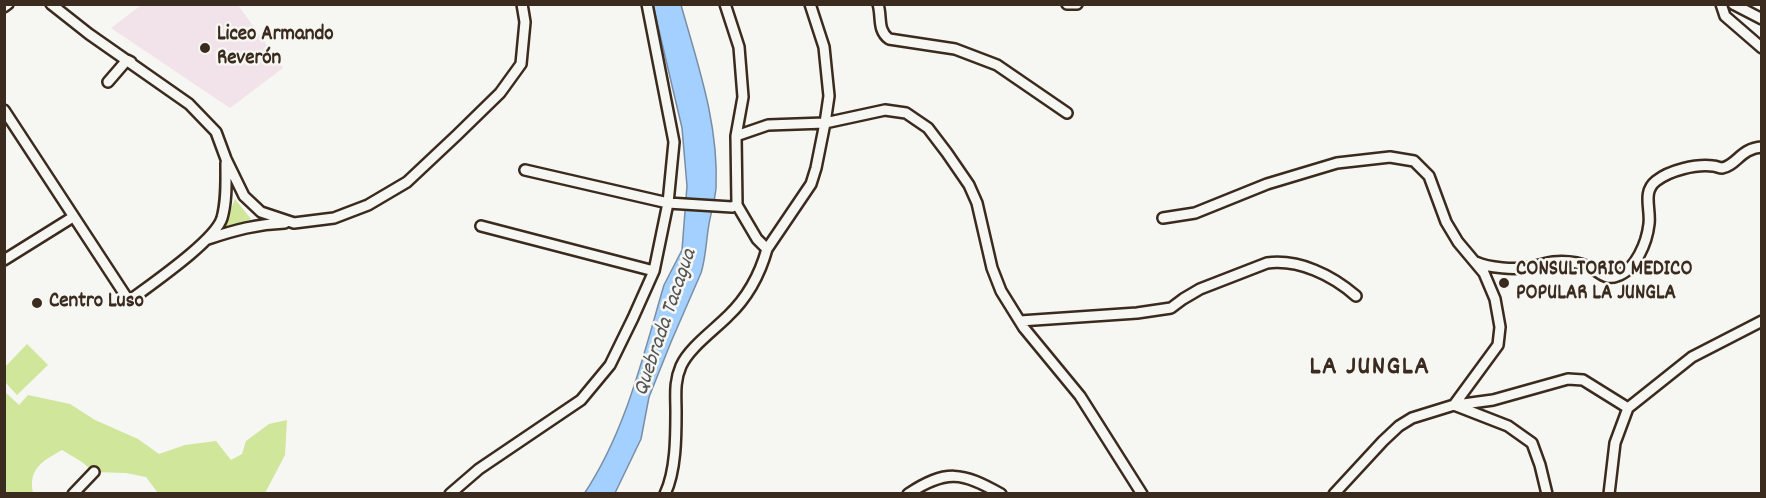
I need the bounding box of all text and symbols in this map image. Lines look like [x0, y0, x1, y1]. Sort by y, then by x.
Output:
place label: Liceo Armando Reverón [217, 23, 334, 73]
marker: Liceo Armando Reverón [198, 41, 212, 55]
water label: Quebrada Tacagua [630, 246, 704, 400]
place label: CONSULTORIO MEDICO POPULAR LA JUNGLA [1516, 258, 1692, 308]
marker: CONSULTORIO MEDICO POPULAR LA JUNGLA [1497, 276, 1511, 290]
place label: Centro Luso [49, 290, 144, 316]
marker: Centro Luso [30, 296, 44, 310]
district label: LA JUNGLA [1309, 353, 1431, 385]

